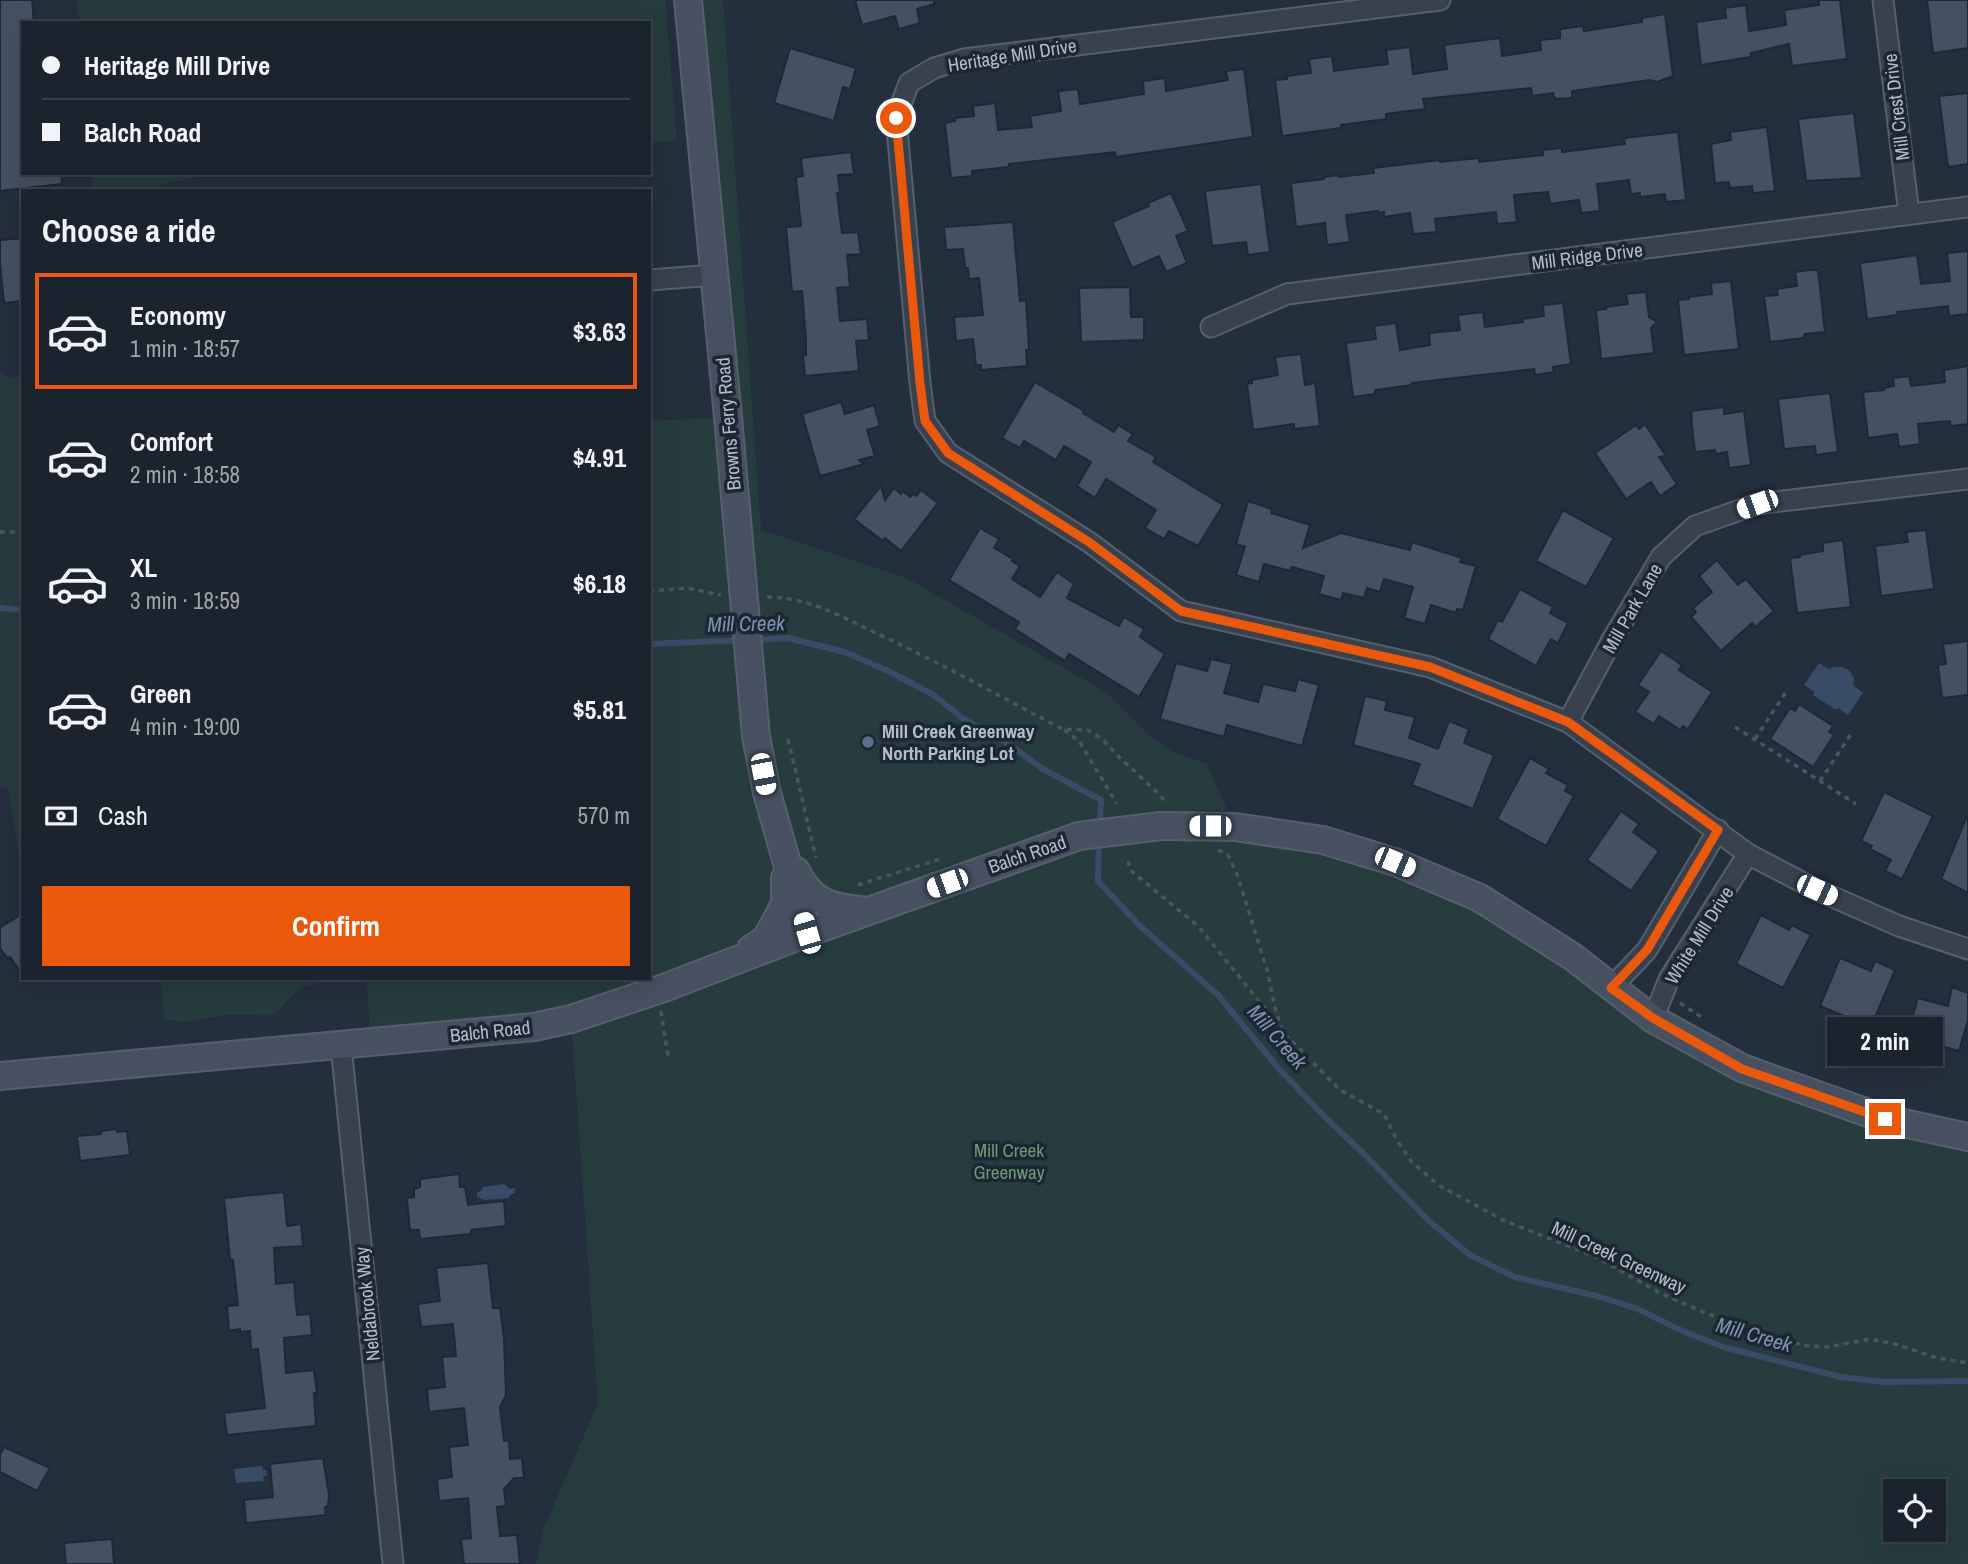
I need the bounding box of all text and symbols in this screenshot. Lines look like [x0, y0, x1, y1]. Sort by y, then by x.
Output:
street label: Heritage Mill Drive [946, 32, 1078, 78]
text: Heritage Mill Drive [84, 48, 270, 83]
street label: Mill Crest Drive [1877, 52, 1915, 162]
route start [880, 102, 912, 134]
text: Balch Road [84, 115, 201, 150]
text: Choose a ride [42, 209, 216, 252]
street label: Mill Ridge Drive [1530, 236, 1644, 276]
text: Economy [130, 298, 226, 333]
icon: car [46, 300, 109, 363]
text: $3.63 [573, 314, 626, 349]
text: 1 min · 18:57 [130, 333, 240, 364]
street label: Browns Ferry Road [709, 356, 747, 492]
text: Comfort [130, 424, 213, 459]
icon: car [46, 426, 109, 489]
text: $4.91 [573, 440, 626, 475]
text: 2 min · 18:58 [130, 459, 240, 490]
car [1734, 487, 1781, 521]
text: XL [130, 550, 157, 585]
icon: car [46, 552, 109, 615]
street label: Mill Park Lane [1596, 558, 1668, 658]
text: $6.18 [573, 566, 626, 601]
text: 3 min · 18:59 [130, 585, 240, 616]
water label: Mill Creek [707, 608, 786, 639]
text: Green [130, 676, 192, 711]
icon: car [46, 678, 109, 741]
text: $5.81 [573, 692, 626, 727]
text: 4 min · 19:00 [130, 711, 240, 742]
place label: Mill Creek Greenway North Parking Lot [882, 718, 1035, 766]
marker: Mill Creek Greenway North Parking Lot [860, 734, 876, 750]
car [749, 751, 778, 797]
icon: cash [42, 797, 80, 835]
text: Cash [98, 798, 148, 833]
text: 570 m [578, 800, 630, 831]
car [1190, 816, 1232, 837]
street label: Balch Road [985, 829, 1069, 879]
car [1372, 844, 1419, 880]
car [924, 866, 971, 900]
car [1794, 872, 1841, 908]
street label: White Mill Drive [1659, 881, 1739, 989]
button: Confirm [42, 886, 630, 966]
car [792, 910, 823, 956]
water label: Mill Creek [1241, 998, 1315, 1076]
street label: Balch Road [449, 1014, 531, 1048]
callout: 2 min [1827, 1018, 1943, 1066]
text: 2 min [1860, 1026, 1910, 1057]
route end [1869, 1103, 1901, 1135]
park label: Mill Creek Greenway [973, 1137, 1045, 1185]
street label: Mill Creek Greenway [1548, 1214, 1691, 1300]
street label: Neldabrook Way [348, 1245, 386, 1362]
water label: Mill Creek [1713, 1310, 1797, 1360]
map controls [1883, 1479, 1946, 1542]
button: locate [1883, 1479, 1946, 1542]

